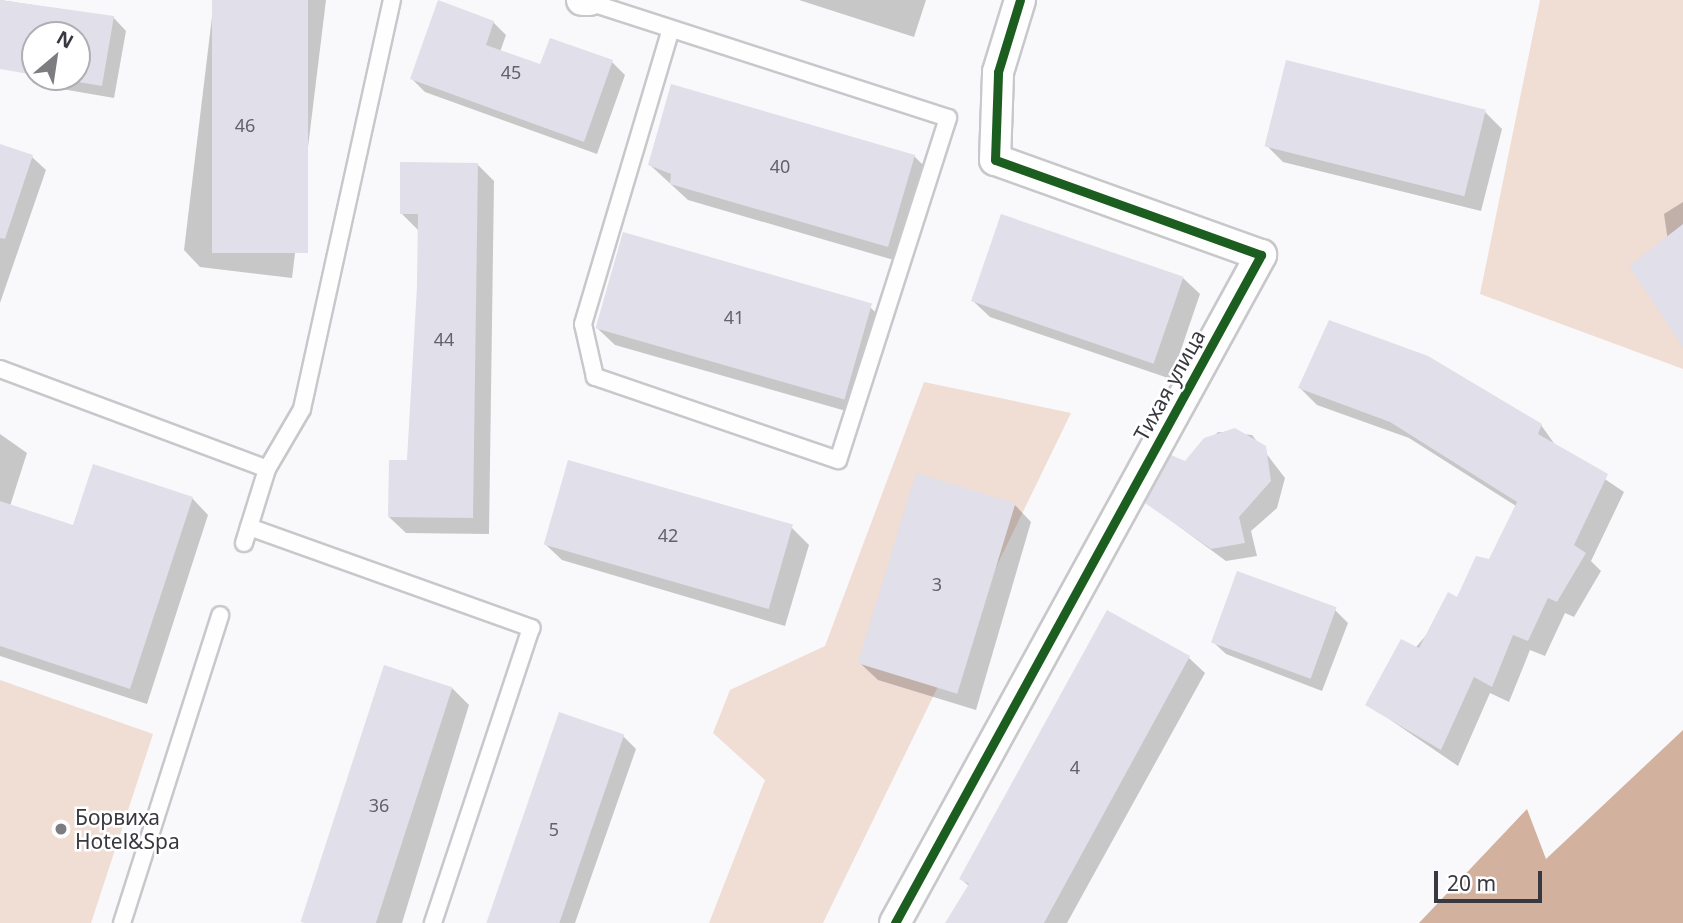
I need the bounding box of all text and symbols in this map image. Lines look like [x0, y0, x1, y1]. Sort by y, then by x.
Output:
north arrow [21, 21, 91, 91]
text: N [52, 24, 78, 54]
house number: 45 [501, 61, 521, 83]
house number: 46 [235, 114, 255, 136]
house number: 40 [770, 155, 790, 177]
house number: 41 [724, 306, 744, 328]
street label: Тихая улица [1128, 325, 1210, 445]
house number: 44 [434, 328, 454, 350]
house number: 42 [658, 524, 678, 546]
house number: 3 [932, 573, 942, 595]
house number: 4 [1070, 756, 1080, 778]
house number: 36 [369, 794, 389, 816]
place label: Борвиха Hotel&Spa [75, 804, 180, 854]
house number: 5 [549, 818, 559, 840]
marker: Борвиха Hotel&Spa [53, 821, 69, 837]
scale bar [1438, 856, 1546, 900]
text: 20 m [1447, 869, 1496, 897]

